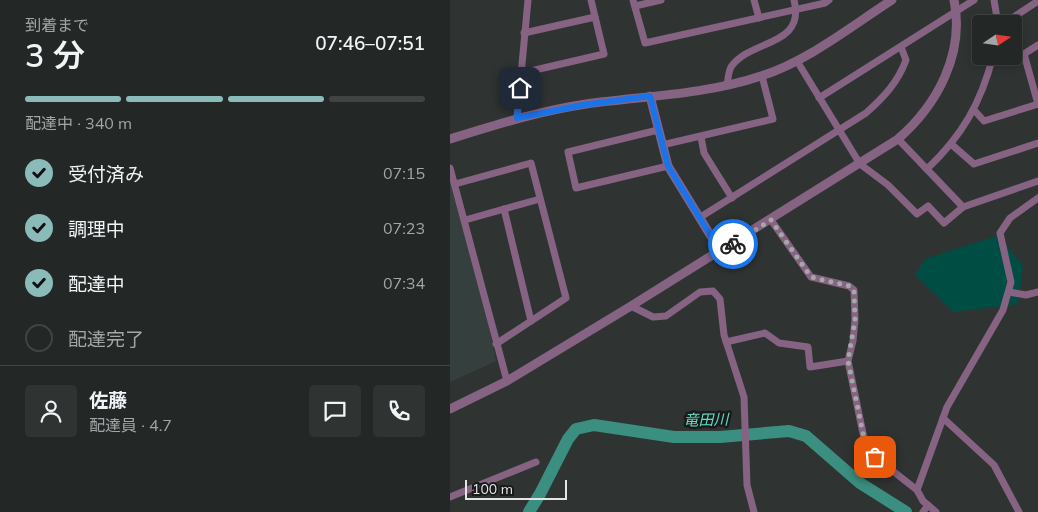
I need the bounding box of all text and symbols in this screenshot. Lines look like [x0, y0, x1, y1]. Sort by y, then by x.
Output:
text: 到着まで [25, 15, 89, 35]
north arrow [972, 15, 1022, 65]
map controls [972, 15, 1022, 65]
text: 07:46–07:51 [315, 31, 425, 55]
text: 3 分 [25, 35, 85, 75]
pin [499, 67, 541, 109]
icon: home [506, 74, 534, 102]
text: 配達中 · 340 m [25, 113, 132, 133]
icon: check [25, 159, 53, 187]
text: 受付済み [68, 162, 144, 186]
text: 07:15 [383, 163, 425, 183]
icon: check [25, 214, 53, 242]
text: 調理中 [68, 217, 125, 241]
text: 07:23 [383, 218, 425, 238]
courier [708, 219, 758, 269]
icon: bike [719, 230, 747, 258]
icon: check [25, 269, 53, 297]
text: 配達中 [68, 272, 125, 296]
text: 07:34 [383, 273, 425, 293]
text: 配達完了 [68, 327, 144, 351]
button: person [25, 385, 77, 437]
button: chat [309, 385, 361, 437]
button: phone [373, 385, 425, 437]
text: 佐藤 [89, 388, 127, 412]
water label: 竜田川 [683, 410, 731, 429]
text: 配達員 · 4.7 [89, 415, 172, 435]
pin [854, 436, 896, 478]
icon: bag [861, 443, 889, 471]
scale bar [465, 477, 568, 500]
text: 100 m [472, 480, 513, 498]

